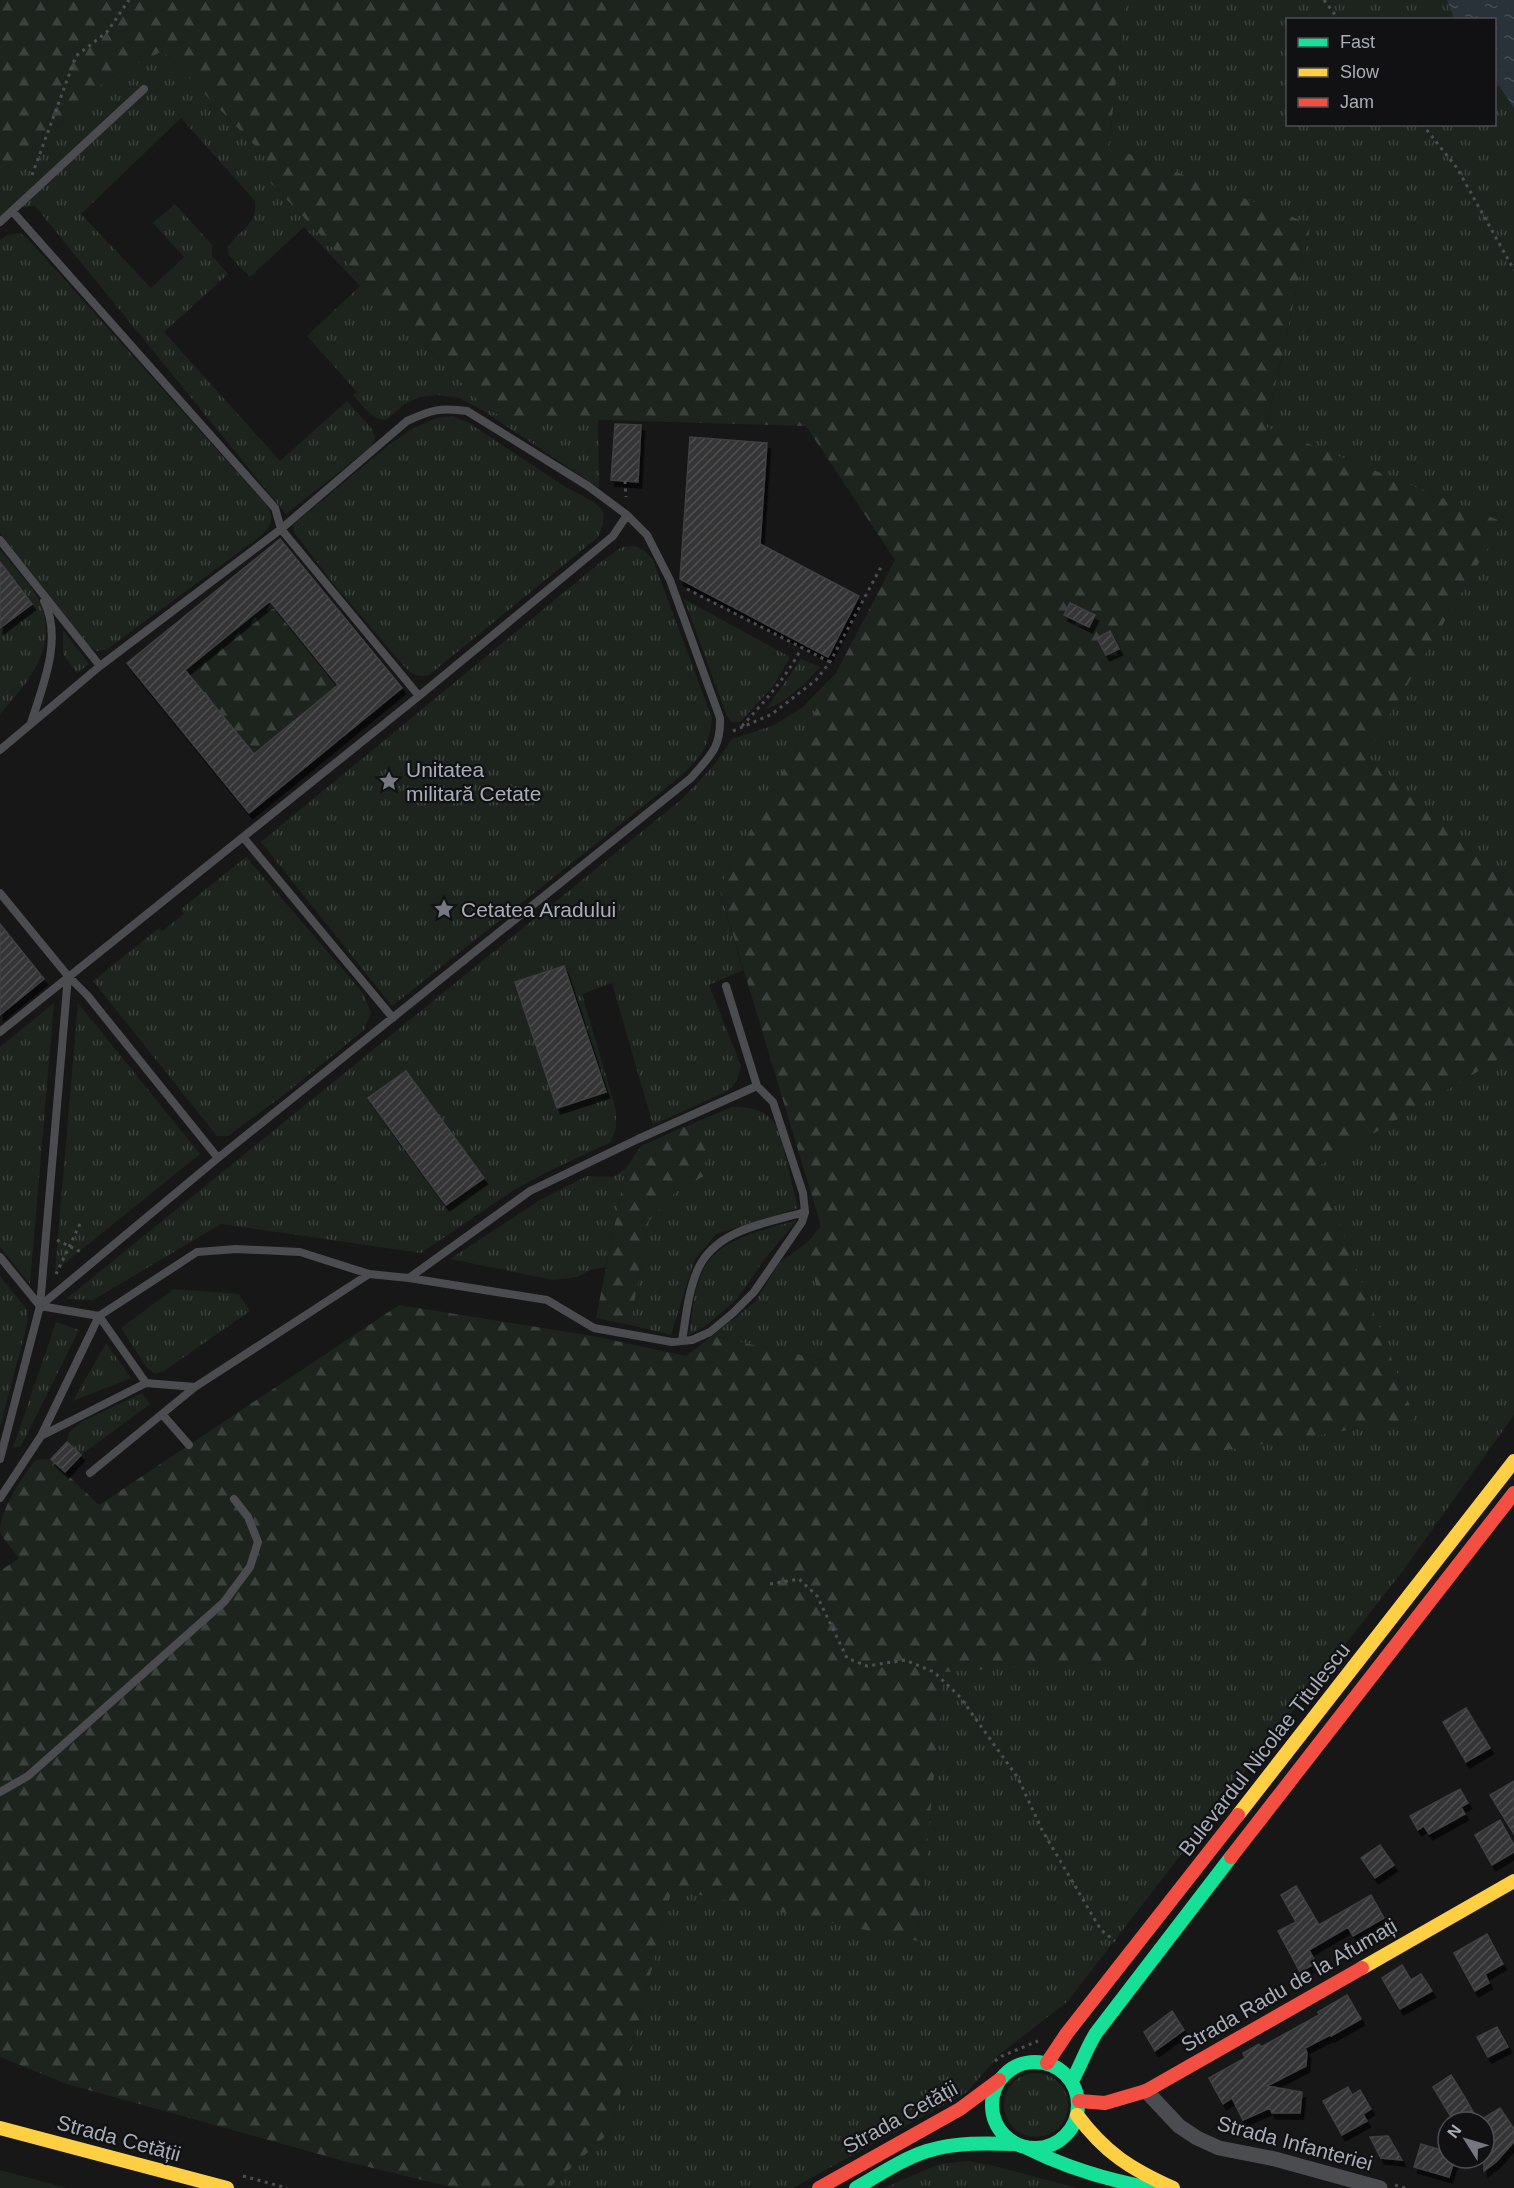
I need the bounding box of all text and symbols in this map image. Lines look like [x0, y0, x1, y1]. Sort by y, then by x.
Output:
legend [1286, 18, 1496, 126]
text: Fast [1340, 32, 1375, 52]
text: Slow [1340, 62, 1380, 82]
text: Jam [1340, 92, 1374, 112]
place label: Unitatea militară Cetate [406, 758, 541, 805]
place icon: Unitatea militară Cetate [377, 769, 401, 793]
place icon: Cetatea Aradului [432, 897, 456, 921]
place label: Cetatea Aradului [461, 898, 616, 921]
street label: Bulevardul Nicolae Titulescu [1174, 1638, 1354, 1860]
street label: Strada Radu de la Afumați [1177, 1914, 1401, 2056]
street label: Strada Cetății [839, 2076, 961, 2158]
street label: Strada Cetății [55, 2110, 183, 2166]
north arrow [1436, 2110, 1496, 2170]
street label: Strada Infanteriei [1215, 2111, 1375, 2175]
text: N [1444, 2122, 1465, 2141]

